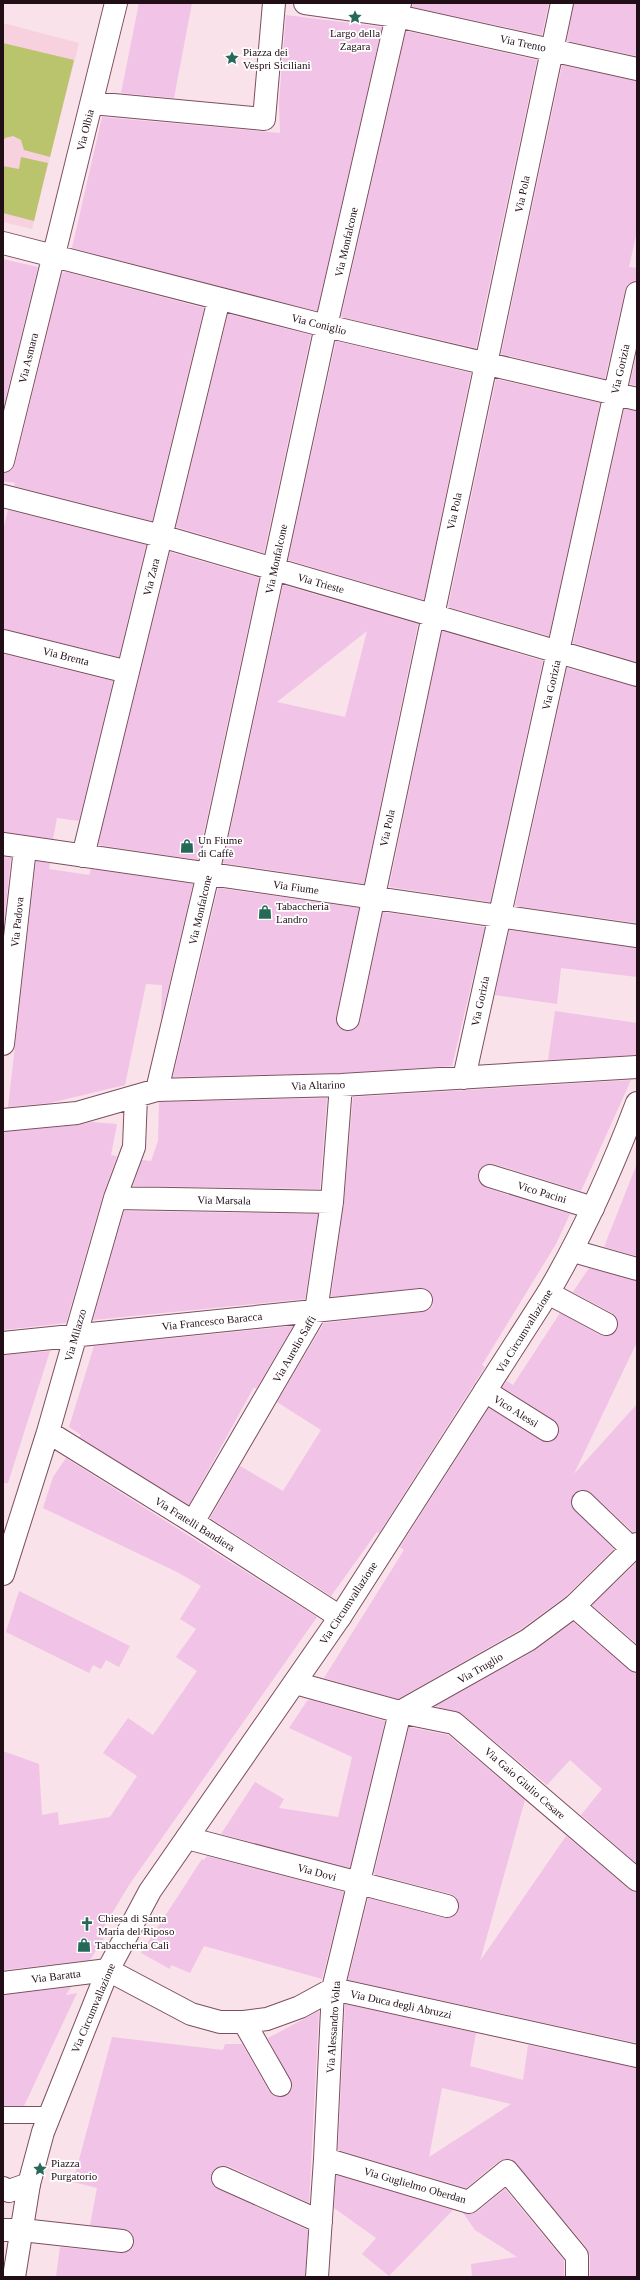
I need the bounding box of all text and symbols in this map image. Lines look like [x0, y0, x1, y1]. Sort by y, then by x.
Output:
place icon: Largo della Zagara [347, 9, 363, 25]
place label: Largo della Zagara [330, 27, 380, 52]
street label: Via Trento [499, 32, 548, 54]
place label: Piazza dei Vespri Siciliani [243, 46, 311, 71]
place icon: Piazza dei Vespri Siciliani [224, 50, 240, 66]
street label: Via Olbia [74, 108, 96, 152]
street label: Via Pola [512, 174, 532, 214]
street label: Via Monfalcone [332, 206, 360, 278]
street label: Via Coniglio [290, 311, 348, 337]
street label: Via Asmara [16, 331, 40, 384]
street label: Via Gorizia [608, 343, 632, 395]
street label: Via Pola [444, 491, 464, 531]
street label: Via Monfalcone [263, 523, 289, 595]
street label: Via Zara [141, 557, 161, 597]
street label: Via Trieste [296, 571, 346, 595]
street label: Via Brenta [42, 644, 91, 668]
street label: Via Gorizia [539, 659, 563, 711]
street label: Via Pola [377, 808, 397, 848]
place label: Un Fiume di Caffè [198, 834, 242, 859]
shop icon: Un Fiume di Caffè [179, 838, 195, 854]
street label: Via Monfalcone [186, 874, 214, 946]
street label: Via Fiume [272, 878, 320, 896]
street label: Via Padova [8, 896, 26, 948]
place label: Tabaccheria Landro [276, 900, 329, 925]
shop icon: Tabaccheria Landro [257, 904, 273, 920]
street label: Via Gorizia [469, 975, 491, 1027]
street label: Via Altarino [291, 1078, 346, 1092]
street label: Vico Pacini [516, 1179, 568, 1205]
street label: Via Marsala [197, 1194, 251, 1206]
street label: Via Circumvallazione [493, 1287, 555, 1375]
street label: Via Milazzo [62, 1307, 88, 1363]
street label: Via Francesco Baracca [161, 1310, 263, 1332]
street label: Via Aurelio Saffi [270, 1314, 318, 1384]
street label: Vico Alessi [491, 1393, 541, 1429]
street label: Via Fratelli Bandiera [153, 1494, 237, 1554]
street label: Via Circumvallazione [317, 1559, 379, 1647]
street label: Via Truglio [455, 1650, 505, 1686]
street label: Via Gaio Giulio Cesare [482, 1745, 568, 1821]
street label: Via Dovi [296, 1861, 338, 1883]
place label: Chiesa di Santa Maria del Riposo [98, 1912, 175, 1937]
church icon: Chiesa di Santa Maria del Riposo [79, 1916, 95, 1932]
shop icon: Tabaccheria Calì [76, 1937, 92, 1953]
place label: Tabaccheria Calì [95, 1939, 169, 1951]
street label: Via Circumvallazione [69, 1961, 117, 2055]
street label: Via Baratta [31, 1967, 82, 1985]
street label: Via Alessandro Volta [324, 1980, 342, 2074]
street label: Via Duca degli Abruzzi [349, 1987, 453, 2021]
place label: Piazza Purgatorio [51, 2157, 98, 2182]
place icon: Piazza Purgatorio [32, 2161, 48, 2177]
street label: Via Guglielmo Oberdan [363, 2165, 468, 2205]

